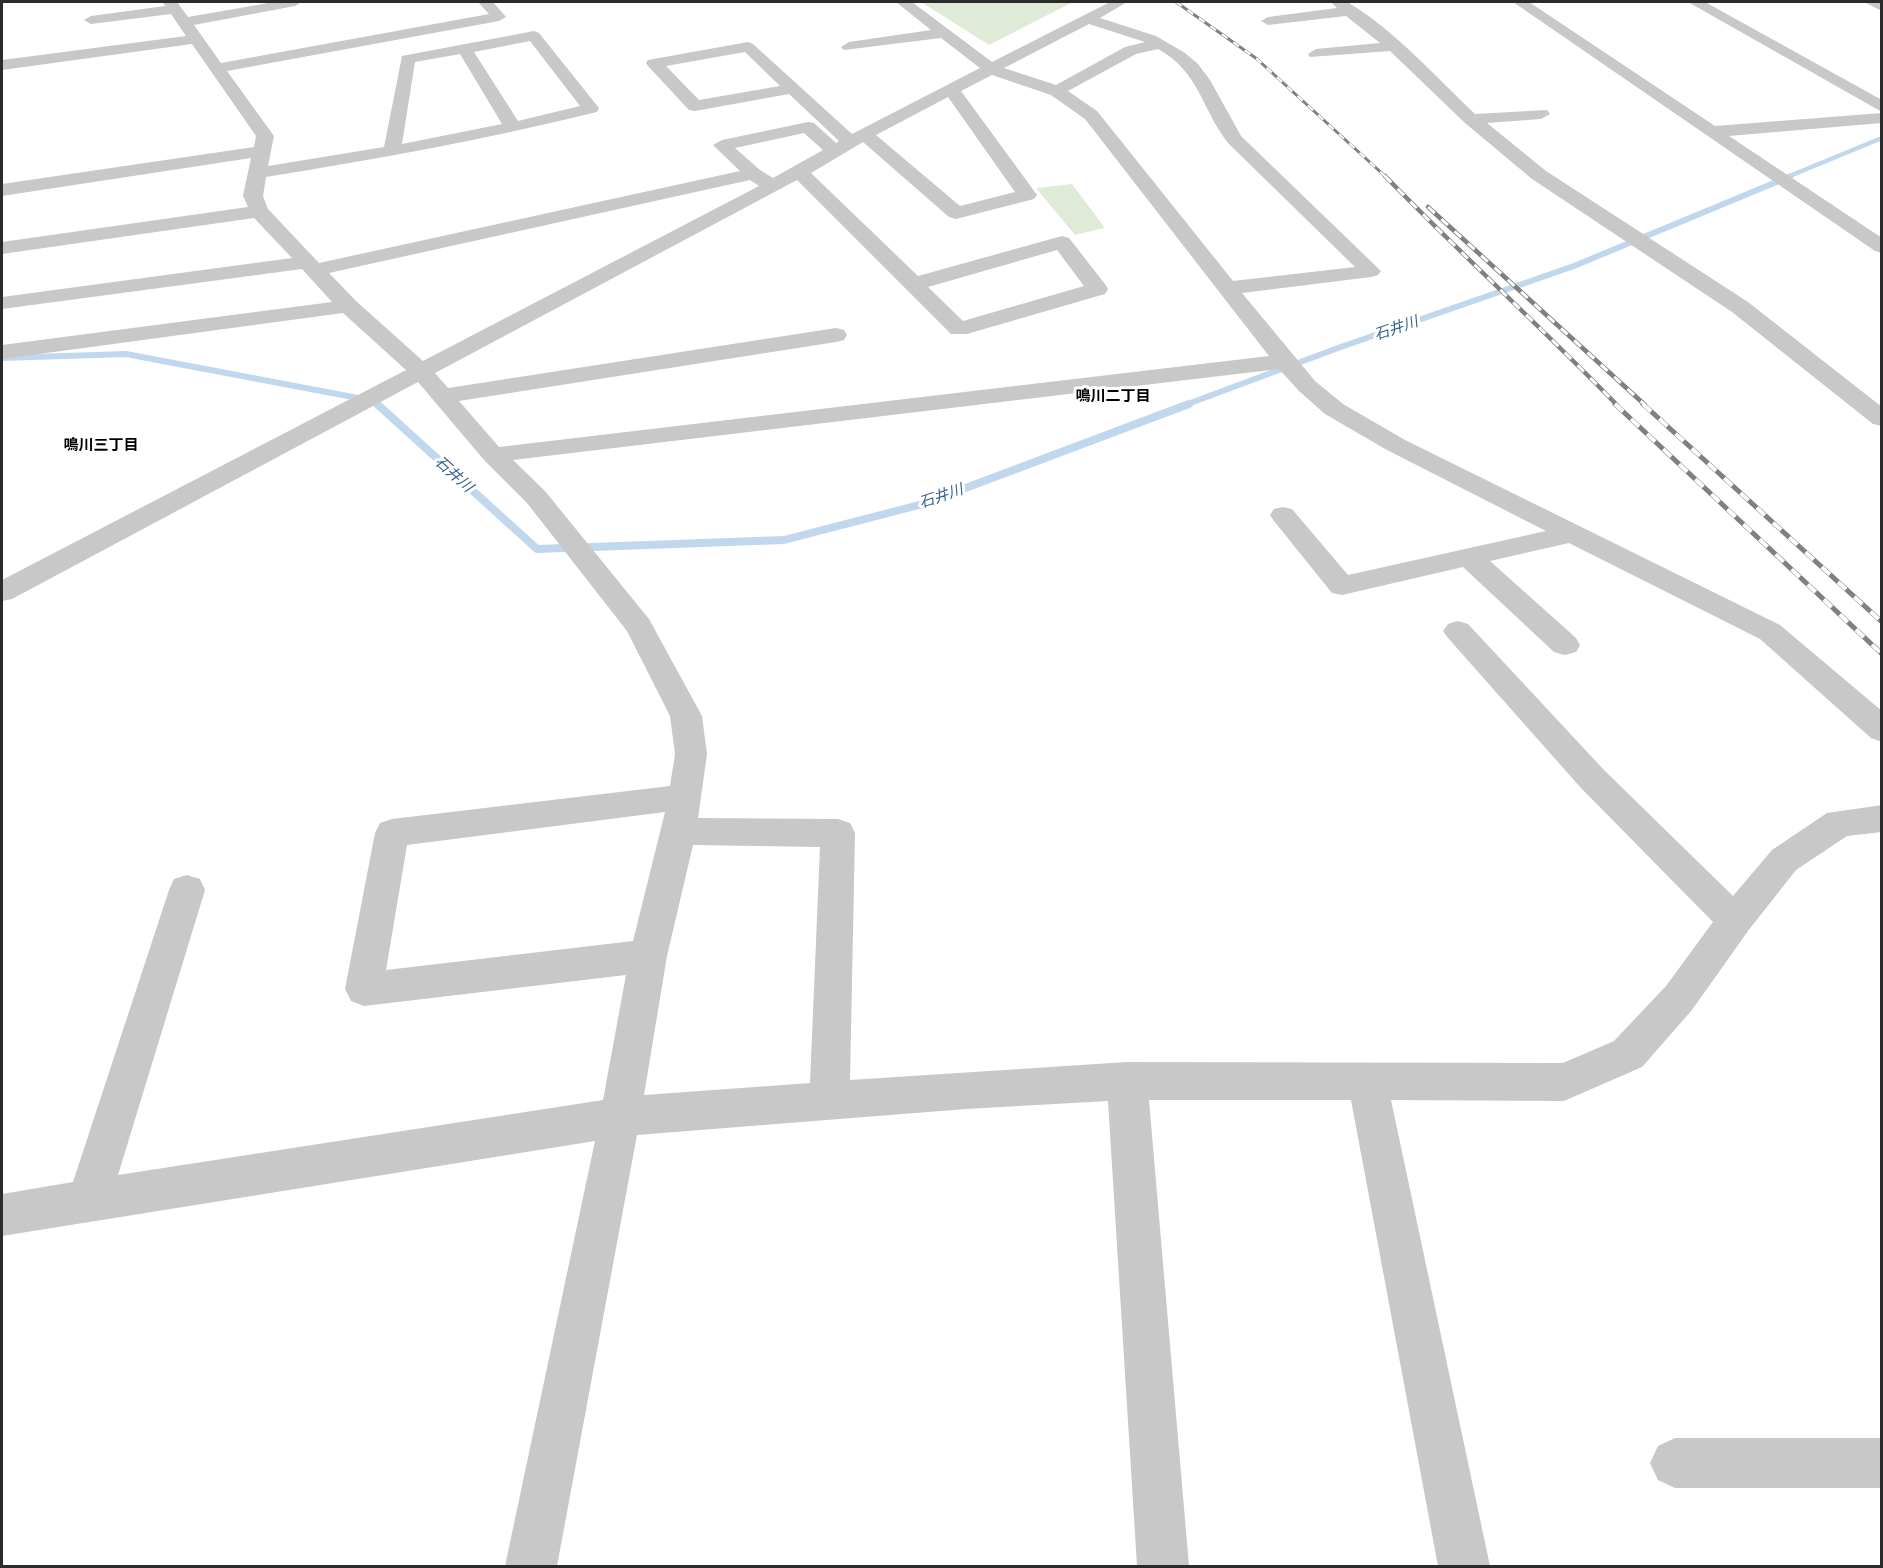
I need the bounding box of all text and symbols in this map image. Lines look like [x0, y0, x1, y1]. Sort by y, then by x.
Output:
water label: 石井川 [1372, 312, 1420, 344]
district label: 鳴川二丁目 [1076, 387, 1150, 405]
district label: 鳴川三丁目 [64, 436, 138, 454]
water label: 石井川 [431, 452, 477, 496]
water label: 石井川 [917, 480, 965, 512]

